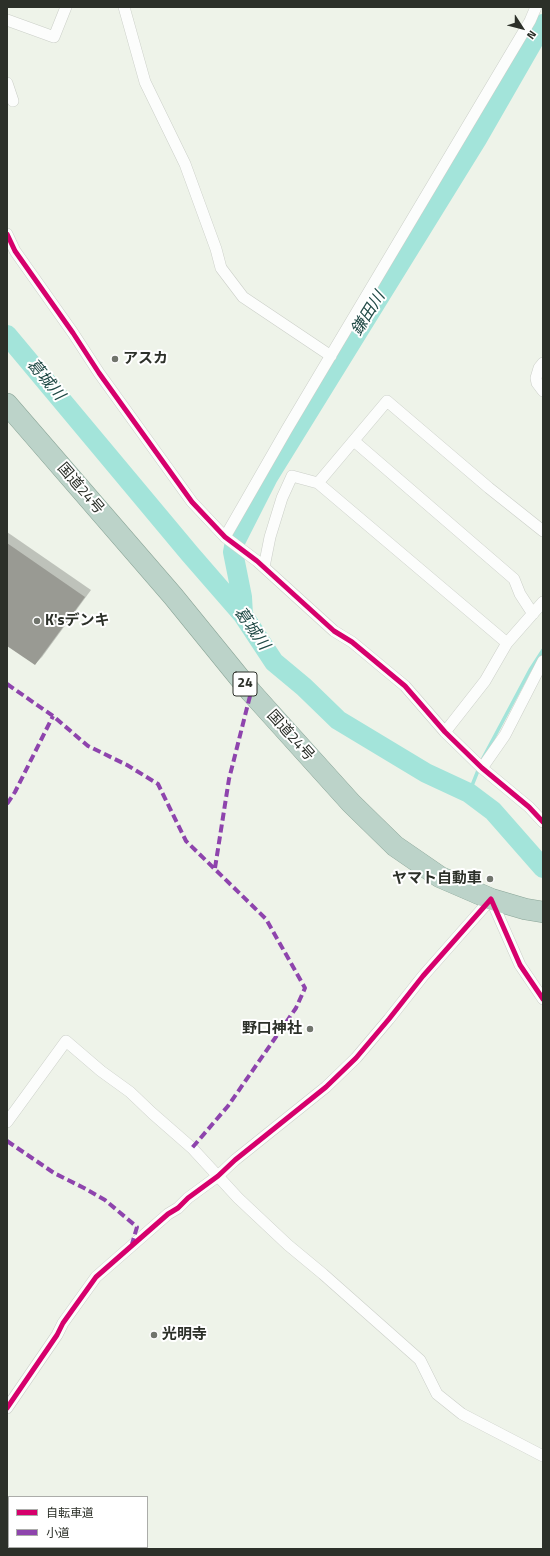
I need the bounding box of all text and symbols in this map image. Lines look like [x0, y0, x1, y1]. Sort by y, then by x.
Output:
north arrow [502, 8, 542, 48]
text: N [523, 27, 540, 43]
water label: 鎌田川 [348, 289, 390, 339]
place label: アスカ [123, 350, 168, 368]
marker: アスカ [110, 354, 120, 364]
water label: 葛城川 [22, 355, 68, 405]
street label: 国道24号 [53, 460, 107, 518]
water label: 葛城川 [229, 604, 273, 654]
place label: K'sデンキ [45, 612, 110, 630]
marker: K'sデンキ [32, 616, 42, 626]
road number: 24 [233, 672, 257, 696]
street label: 国道24号 [263, 707, 317, 765]
place label: ヤマト自動車 [392, 870, 482, 888]
marker: ヤマト自動車 [485, 874, 495, 884]
place label: 野口神社 [242, 1020, 302, 1038]
marker: 野口神社 [305, 1024, 315, 1034]
place label: 光明寺 [162, 1326, 207, 1344]
marker: 光明寺 [149, 1330, 159, 1340]
legend [8, 1496, 148, 1548]
text: 自転車道 [46, 1503, 94, 1522]
text: 小道 [46, 1523, 70, 1542]

